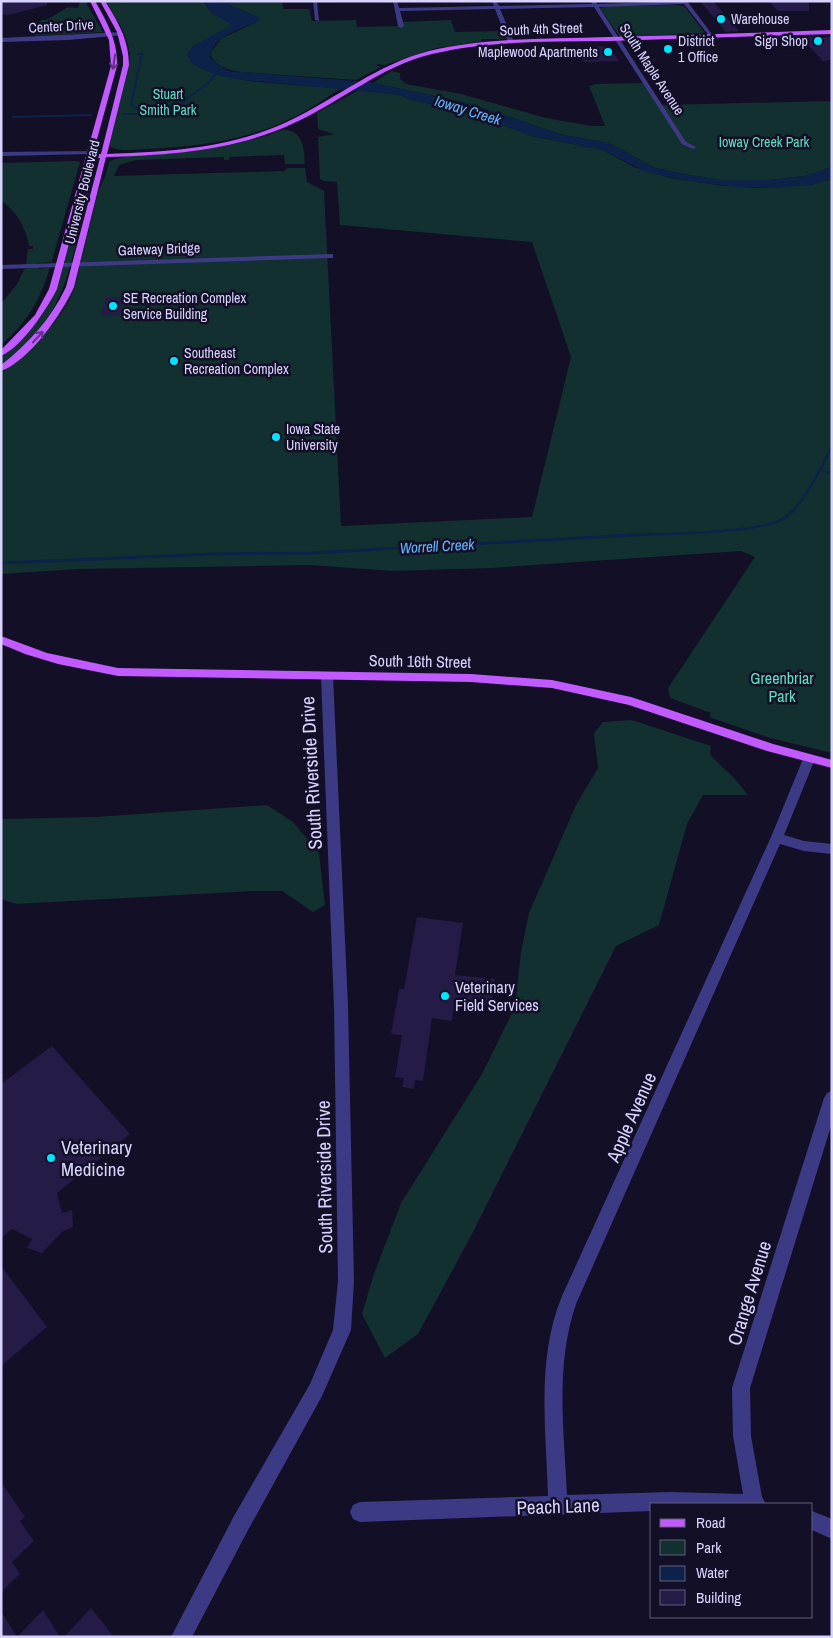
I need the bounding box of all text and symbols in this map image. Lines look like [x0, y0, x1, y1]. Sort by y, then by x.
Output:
place label: Warehouse [731, 10, 789, 28]
marker: Warehouse [715, 13, 727, 25]
street label: Center Drive [28, 15, 94, 37]
street label: South 4th Street [499, 19, 583, 39]
street label: South Maple Avenue [616, 20, 688, 118]
place label: District 1 Office [678, 32, 718, 66]
place label: Sign Shop [754, 32, 808, 50]
marker: Sign Shop [812, 35, 824, 47]
place label: Maplewood Apartments [478, 43, 598, 61]
marker: District 1 Office [662, 43, 674, 55]
marker: Maplewood Apartments [602, 46, 614, 58]
one-way arrow [109, 53, 119, 69]
park label: Stuart Smith Park [140, 85, 197, 119]
water label: Ioway Creek [432, 90, 505, 130]
park label: Ioway Creek Park [719, 133, 810, 151]
street label: University Boulevard [60, 138, 104, 246]
street label: Gateway Bridge [118, 239, 200, 259]
place label: SE Recreation Complex Service Building [123, 289, 246, 323]
marker: SE Recreation Complex Service Building [107, 300, 119, 312]
one-way arrow [32, 331, 44, 344]
place label: Southeast Recreation Complex [184, 344, 289, 378]
marker: Southeast Recreation Complex [168, 355, 180, 367]
place label: Iowa State University [286, 420, 340, 454]
marker: Iowa State University [270, 431, 282, 443]
water label: Worrell Creek [399, 534, 476, 558]
street label: South 16th Street [369, 649, 472, 673]
park label: Greenbriar Park [750, 667, 814, 707]
street label: South Riverside Drive [294, 696, 328, 850]
place label: Veterinary Field Services [455, 976, 539, 1016]
marker: Veterinary Field Services [439, 990, 451, 1002]
street label: Apple Avenue [599, 1068, 662, 1167]
street label: South Riverside Drive [310, 1100, 338, 1254]
place label: Veterinary Medicine [61, 1134, 132, 1182]
marker: Veterinary Medicine [45, 1152, 57, 1164]
street label: Orange Avenue [721, 1238, 777, 1348]
street label: Peach Lane [516, 1492, 600, 1520]
legend [650, 1503, 813, 1618]
text: Road [696, 1512, 725, 1533]
text: Park [696, 1537, 722, 1558]
text: Water [696, 1562, 728, 1583]
text: Building [696, 1587, 741, 1608]

